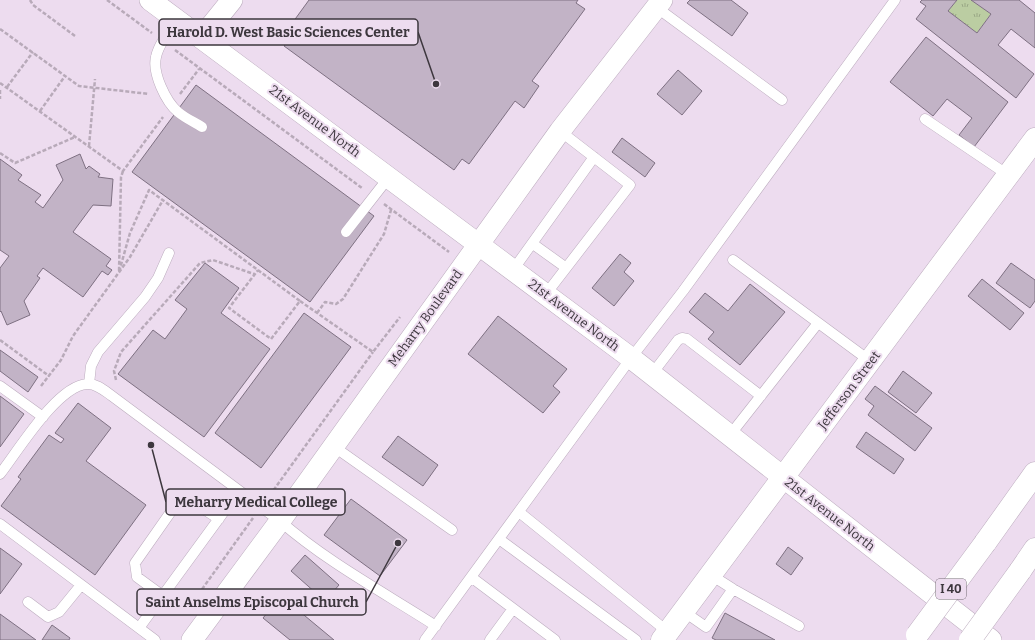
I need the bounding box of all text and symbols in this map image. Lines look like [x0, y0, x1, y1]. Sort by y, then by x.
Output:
callout: Harold D. West Basic Sciences Center [159, 19, 418, 45]
text: Harold D. West Basic Sciences Center [167, 24, 410, 41]
street label: 21st Avenue North [267, 82, 363, 160]
street label: Meharry Boulevard [385, 266, 465, 369]
street label: 21st Avenue North [526, 276, 622, 354]
street label: Jefferson Street [814, 348, 883, 433]
street label: 21st Avenue North [782, 474, 878, 554]
callout: Meharry Medical College [166, 489, 345, 515]
text: Meharry Medical College [175, 494, 338, 511]
road number: I 40 [936, 579, 966, 599]
callout: Saint Anselms Episcopal Church [137, 589, 366, 615]
text: Saint Anselms Episcopal Church [145, 594, 359, 611]

